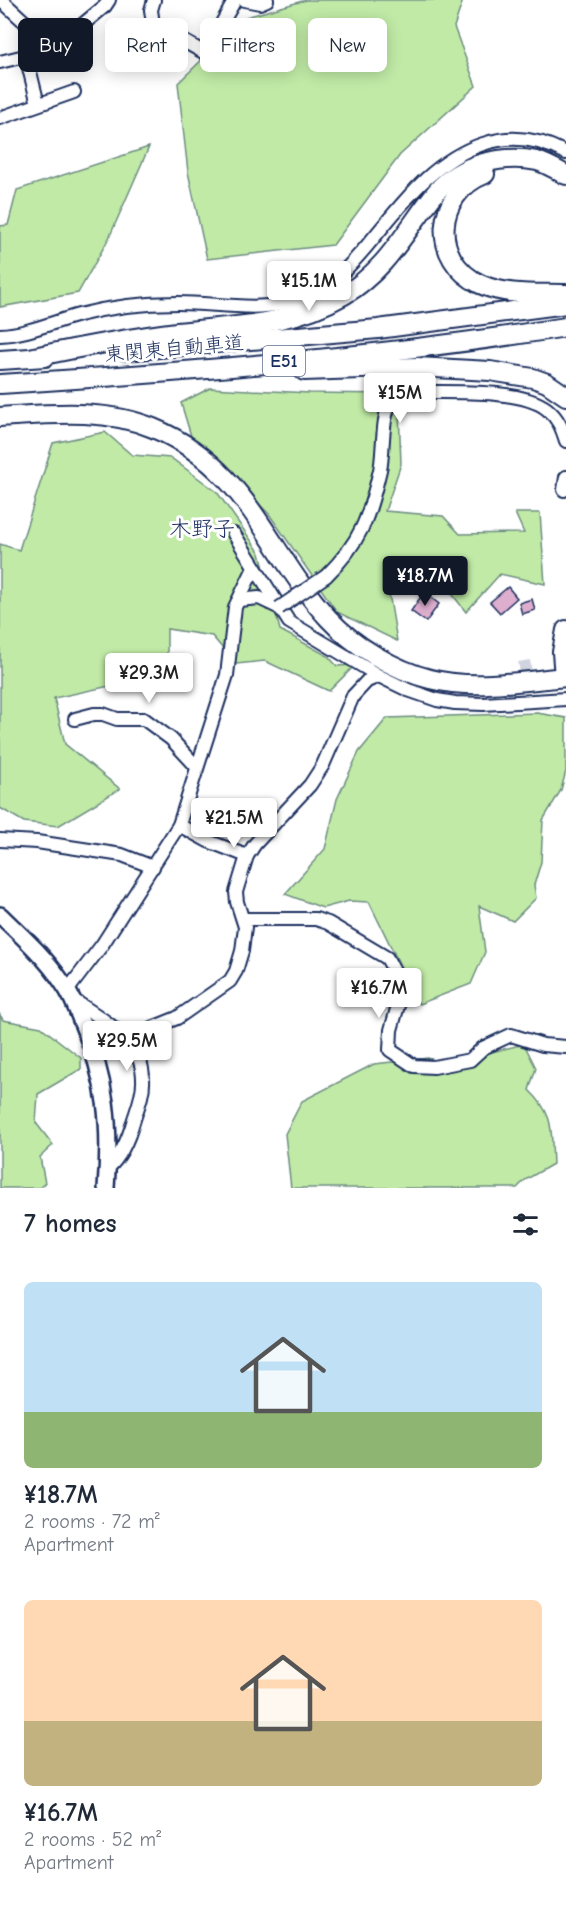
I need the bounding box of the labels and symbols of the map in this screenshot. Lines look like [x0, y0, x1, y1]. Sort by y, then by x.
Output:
pin: ¥15.1M [260, 261, 358, 312]
street label: 東関東自動車道 [103, 331, 245, 366]
road number: E51 [263, 346, 305, 376]
pin: ¥15M [364, 373, 436, 424]
district label: 木野子 [169, 516, 235, 542]
pin: ¥18.7M [376, 556, 474, 607]
pin: ¥29.3M [100, 653, 198, 704]
pin: ¥21.5M [185, 798, 283, 849]
pin: ¥16.7M [330, 968, 428, 1019]
pin: ¥29.5M [78, 1021, 176, 1072]

